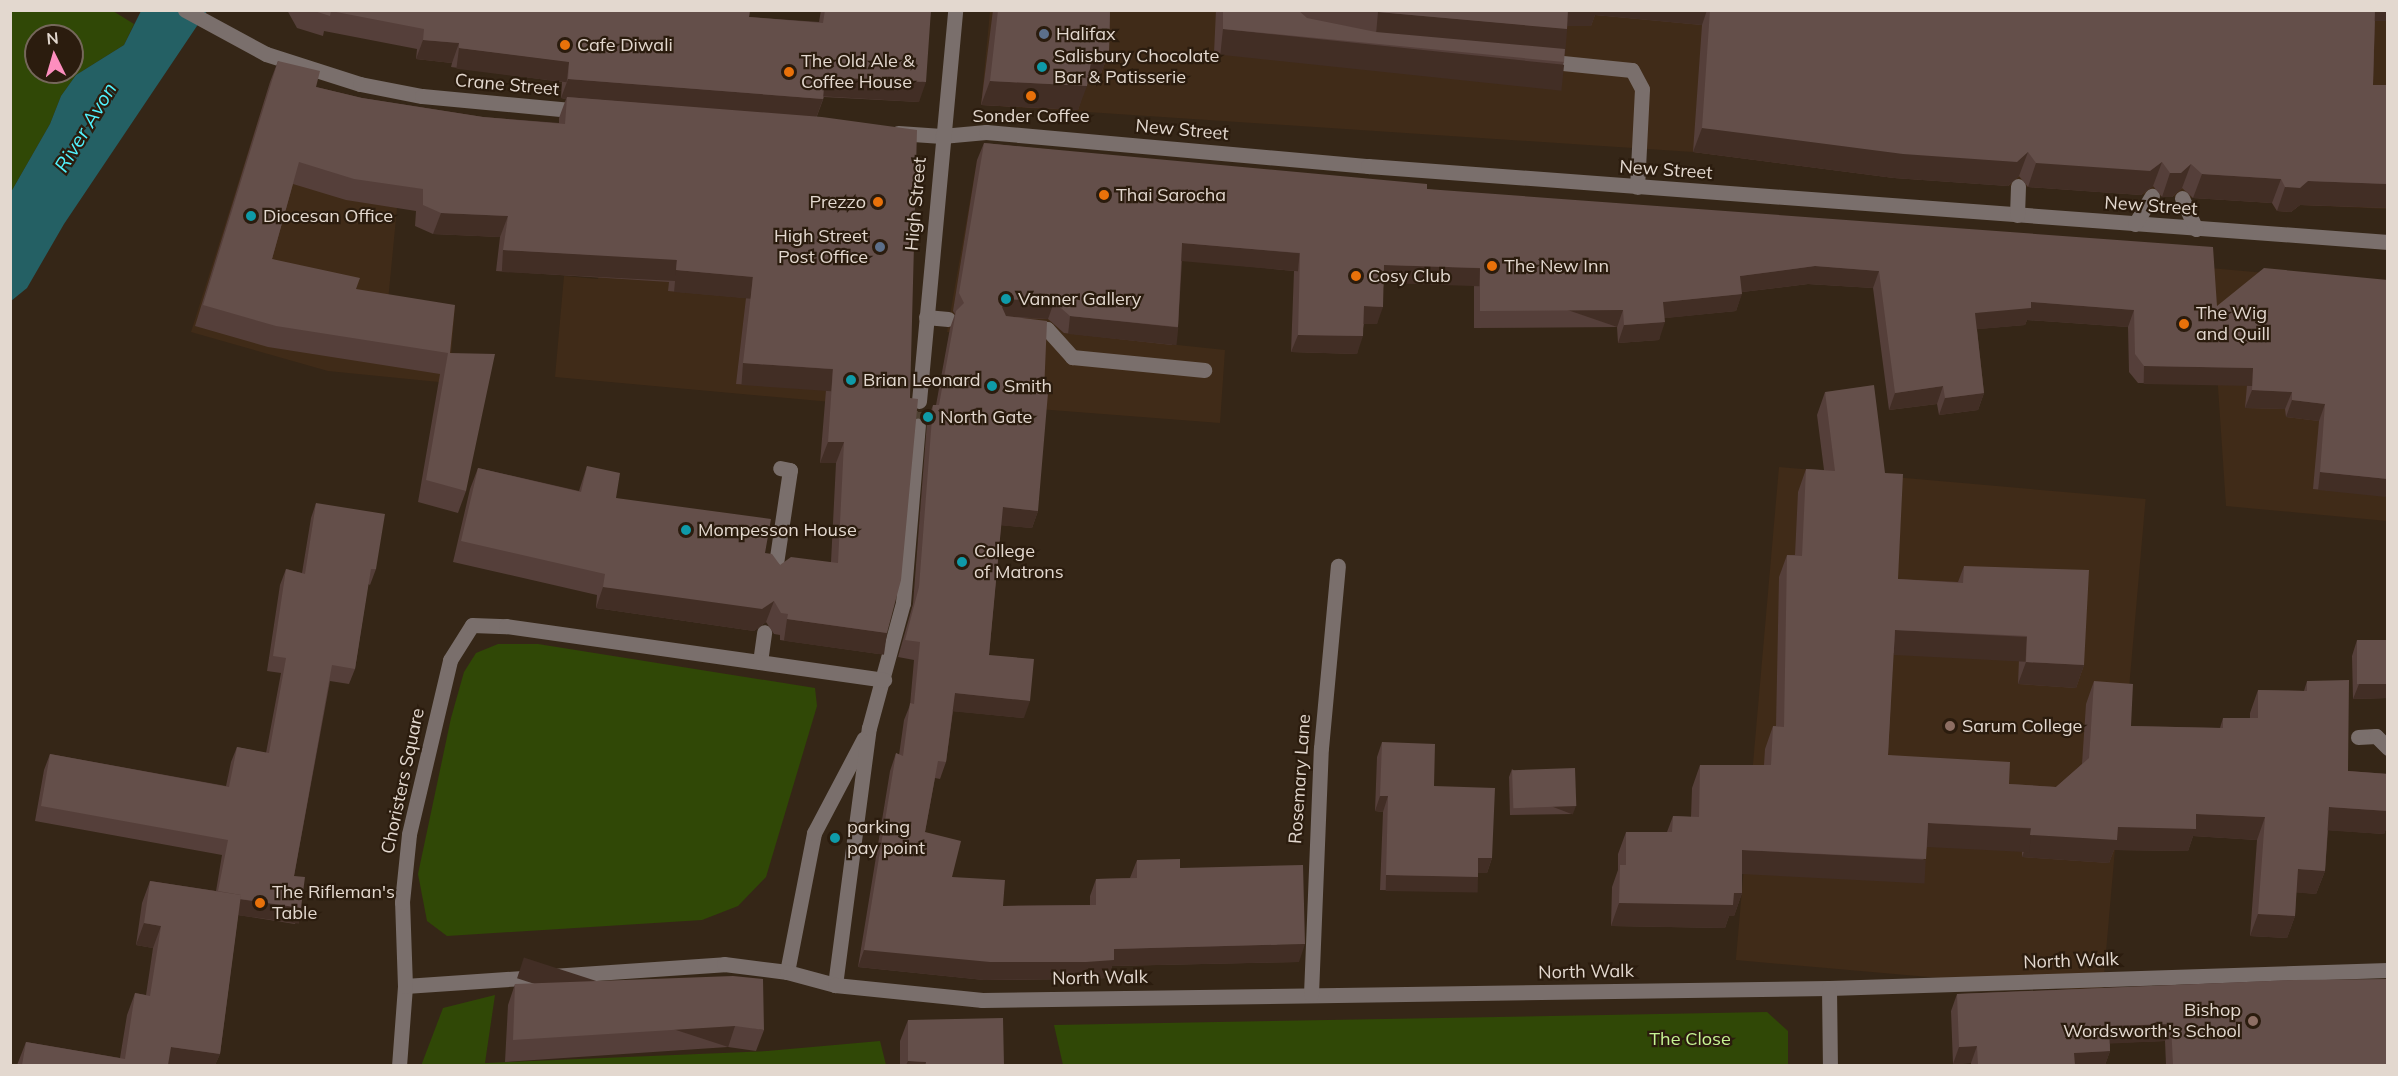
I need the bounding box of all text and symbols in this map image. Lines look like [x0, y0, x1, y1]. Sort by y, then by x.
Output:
place label: Halifax [1056, 23, 1116, 45]
north arrow [24, 24, 84, 84]
marker: Halifax [1037, 27, 1051, 41]
text: N [46, 28, 60, 49]
place label: Cafe Diwali [577, 34, 673, 56]
marker: Cafe Diwali [558, 38, 572, 52]
place label: Salisbury Chocolate Bar & Patisserie [1054, 46, 1219, 88]
place label: The Old Ale & Coffee House [801, 51, 915, 94]
marker: Salisbury Chocolate Bar & Patisserie [1035, 60, 1049, 74]
marker: The Old Ale & Coffee House [782, 65, 796, 79]
street label: Crane Street [454, 70, 560, 100]
water label: River Avon [49, 78, 121, 176]
marker: Sonder Coffee [1024, 89, 1038, 103]
place label: Sonder Coffee [973, 105, 1089, 127]
street label: New Street [1135, 115, 1229, 145]
street label: High Street [901, 156, 931, 252]
street label: New Street [1619, 156, 1713, 184]
place label: Thai Sarocha [1116, 184, 1226, 206]
marker: Thai Sarocha [1097, 188, 1111, 202]
place label: Prezzo [810, 191, 866, 213]
street label: New Street [2104, 192, 2198, 220]
marker: Prezzo [871, 195, 885, 209]
place label: Diocesan Office [263, 205, 393, 227]
marker: Diocesan Office [244, 209, 258, 223]
place label: High Street Post Office [774, 226, 868, 268]
marker: High Street Post Office [873, 240, 887, 254]
place label: The New Inn [1504, 255, 1609, 277]
marker: The New Inn [1485, 259, 1499, 273]
place label: Cosy Club [1368, 265, 1451, 287]
marker: Cosy Club [1349, 269, 1363, 283]
place label: Vanner Gallery [1018, 288, 1141, 310]
marker: Vanner Gallery [999, 292, 1013, 306]
place label: The Wig and Quill [2196, 303, 2270, 346]
marker: The Wig and Quill [2177, 317, 2191, 331]
place label: Brian Leonard [863, 369, 980, 391]
marker: Brian Leonard [844, 373, 858, 387]
place label: Smith [1004, 375, 1052, 397]
marker: Smith [985, 379, 999, 393]
place label: North Gate [940, 406, 1032, 428]
marker: North Gate [921, 410, 935, 424]
place label: Mompesson House [698, 519, 857, 541]
marker: Mompesson House [679, 523, 693, 537]
place label: College of Matrons [974, 541, 1064, 584]
marker: College of Matrons [955, 555, 969, 569]
street label: Choristers Square [377, 706, 429, 856]
street label: Rosemary Lane [1285, 713, 1315, 845]
place label: Sarum College [1962, 715, 2082, 737]
marker: Sarum College [1943, 719, 1957, 733]
place label: parking pay point [847, 817, 925, 860]
marker: parking pay point [828, 831, 842, 845]
place label: The Rifleman's Table [272, 882, 395, 924]
marker: The Rifleman's Table [253, 896, 267, 910]
street label: North Walk [2023, 949, 2119, 973]
street label: North Walk [1538, 960, 1634, 984]
street label: North Walk [1052, 966, 1148, 990]
place label: Bishop Wordsworth's School [2063, 1000, 2241, 1042]
marker: Bishop Wordsworth's School [2246, 1014, 2260, 1028]
park label: The Close [1649, 1028, 1731, 1050]

